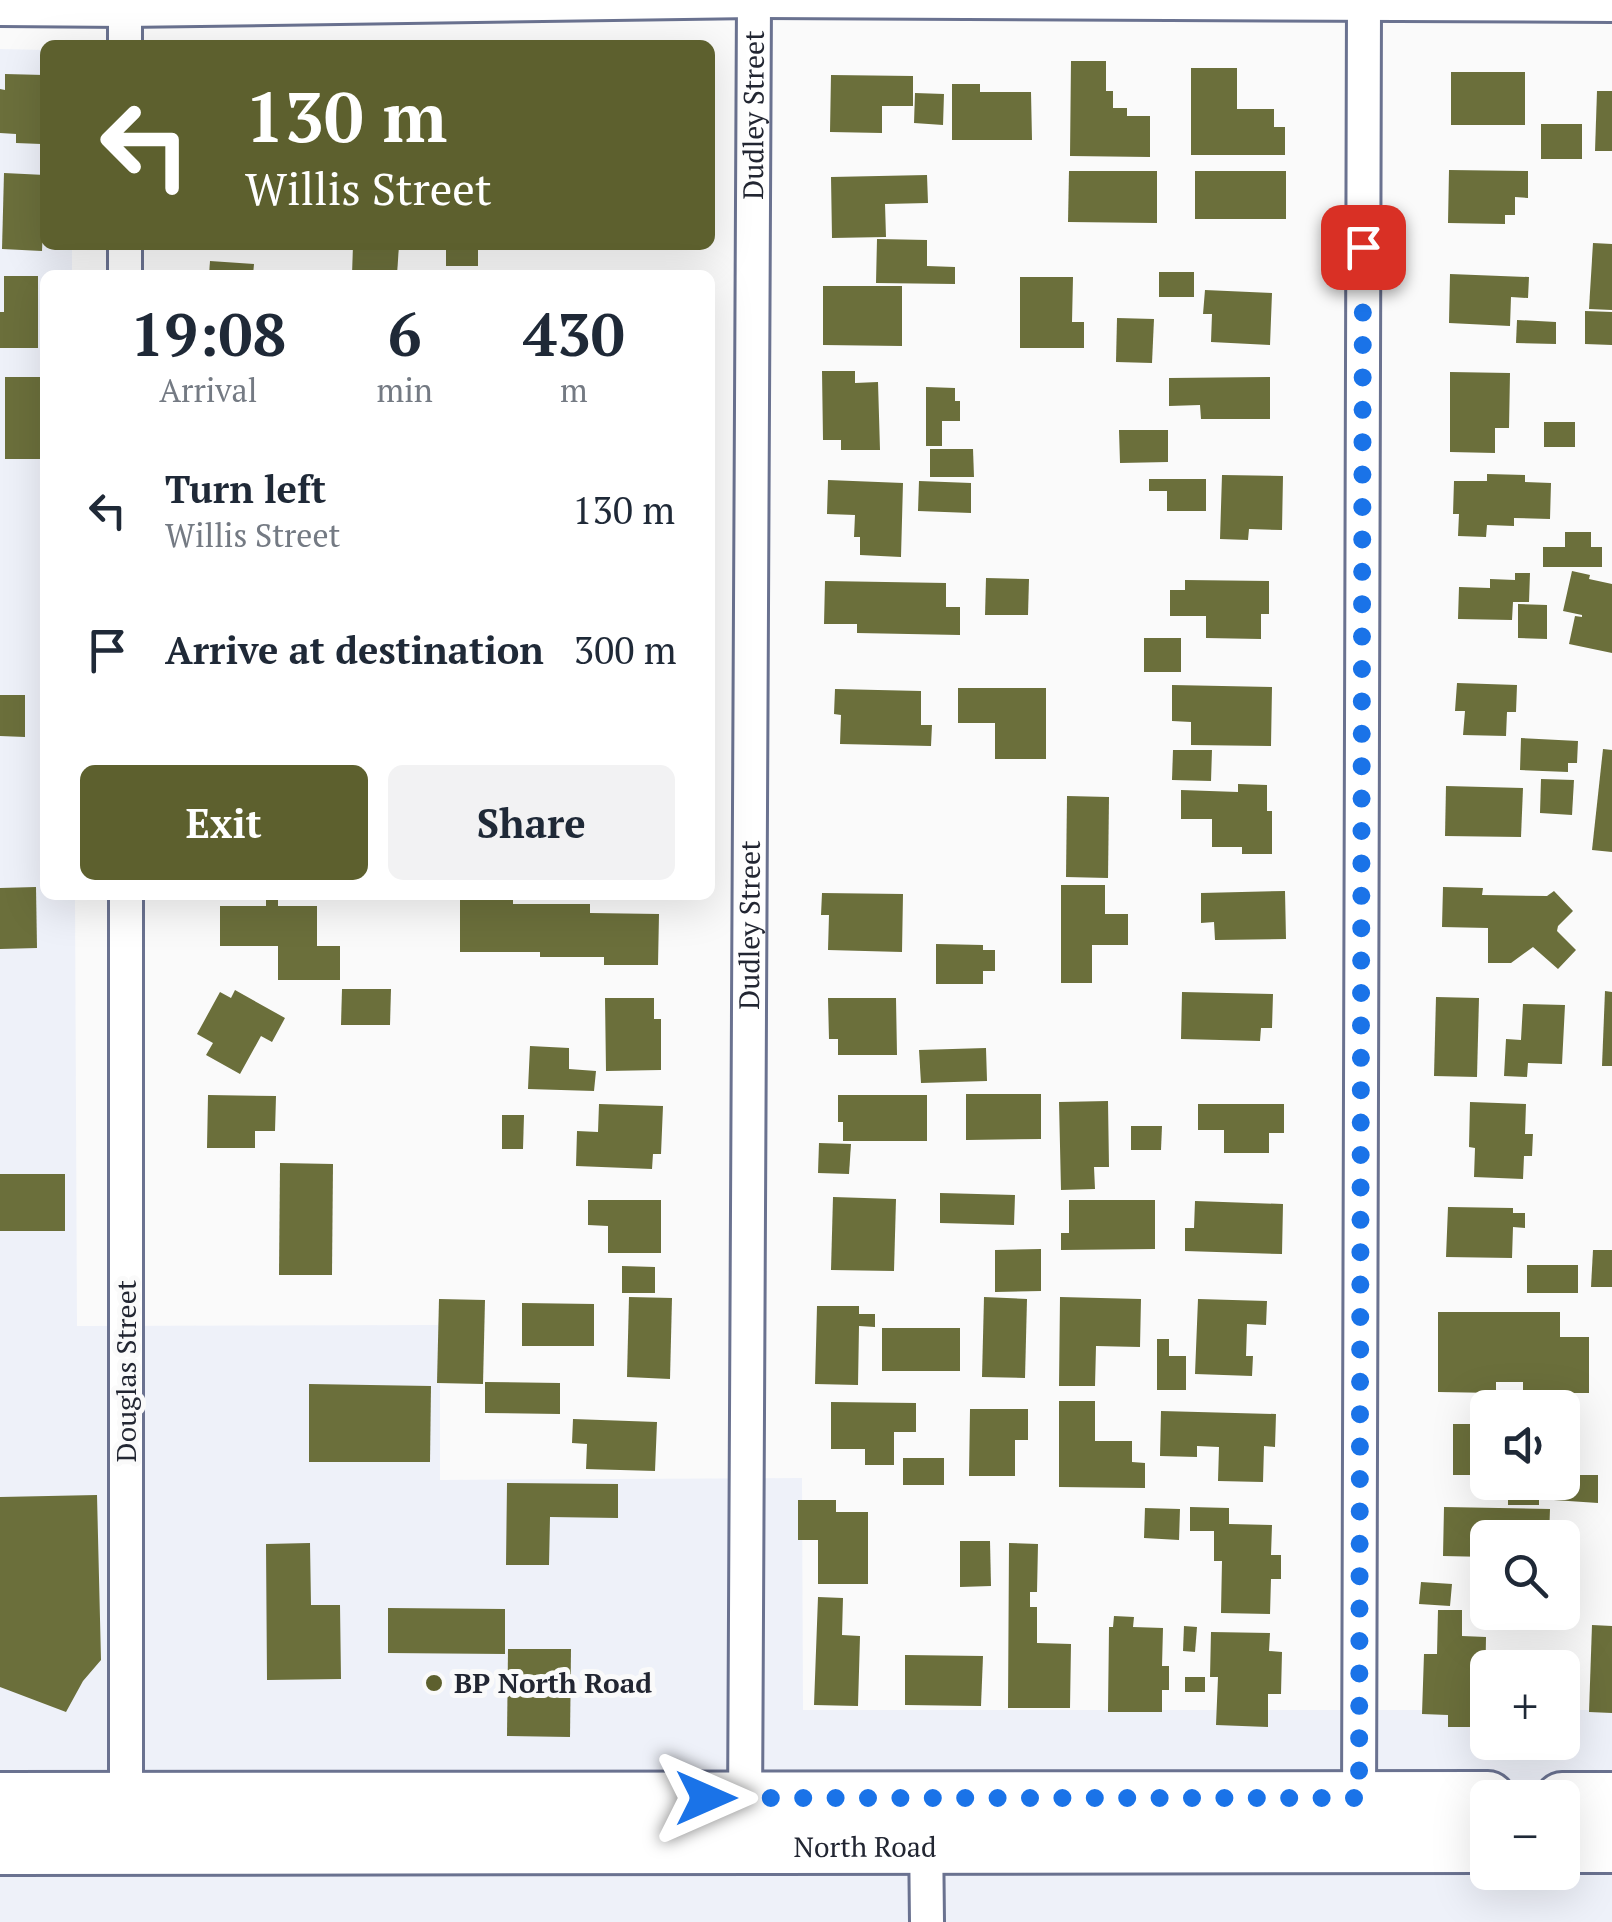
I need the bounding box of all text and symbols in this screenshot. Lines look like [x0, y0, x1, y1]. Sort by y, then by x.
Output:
street label: Dudley Street [734, 30, 772, 200]
text: 130 m [245, 69, 447, 162]
icon: left [80, 80, 210, 210]
text: Willis Street [245, 158, 492, 218]
pin [1321, 205, 1406, 290]
icon: arrive [1336, 220, 1391, 275]
text: 19:08 [130, 294, 286, 373]
text: 6 [388, 294, 422, 373]
text: 430 [523, 294, 625, 373]
text: Arrival [159, 369, 257, 411]
text: min [377, 369, 433, 411]
text: m [560, 369, 588, 411]
text: Turn left [165, 464, 326, 514]
icon: left [80, 483, 135, 538]
text: 130 m [572, 485, 675, 535]
text: Willis Street [165, 514, 340, 556]
icon: arrive [80, 623, 135, 678]
text: Arrive at destination [165, 625, 544, 675]
text: 300 m [574, 625, 677, 675]
button: Exit [80, 765, 368, 880]
button: Share [388, 765, 675, 880]
street label: Dudley Street [730, 840, 768, 1010]
street label: Douglas Street [107, 1279, 144, 1462]
map controls [1470, 1390, 1580, 1890]
button: sound [1470, 1390, 1580, 1500]
button: search [1470, 1520, 1580, 1630]
button: + [1470, 1650, 1580, 1760]
place label: BP North Road [454, 1664, 652, 1701]
marker: BP North Road [423, 1672, 445, 1694]
position arrow [654, 1746, 758, 1850]
button: − [1470, 1780, 1580, 1890]
street label: North Road [794, 1828, 936, 1865]

